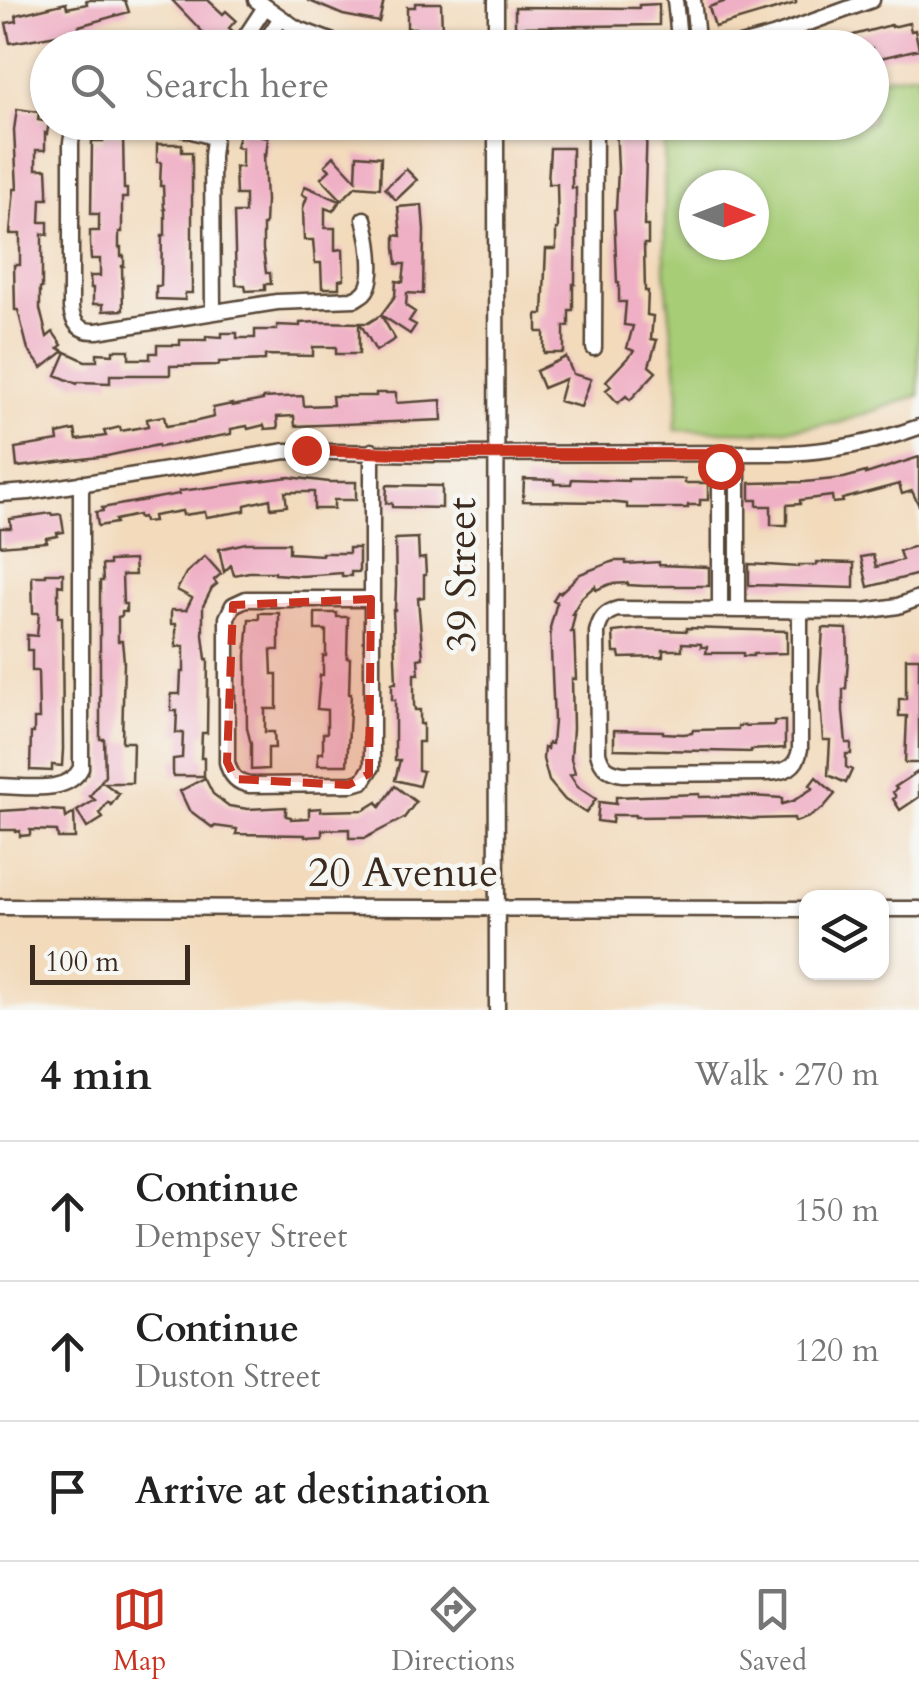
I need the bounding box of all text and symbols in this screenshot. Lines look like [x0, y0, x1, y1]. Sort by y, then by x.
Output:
search box [30, 30, 889, 140]
icon: search [65, 58, 120, 113]
text: Search here [145, 59, 329, 111]
north arrow [679, 170, 769, 260]
route end [284, 428, 330, 474]
route start [698, 444, 744, 490]
street label: 39 Street [433, 497, 490, 653]
street label: 20 Avenue [308, 844, 498, 901]
map controls [799, 890, 889, 980]
button: layers [799, 890, 889, 980]
scale bar [30, 940, 190, 984]
text: 100 m [45, 943, 119, 981]
text: 4 min [40, 1047, 152, 1104]
text: Walk · 270 m [694, 1053, 879, 1097]
text: Continue [135, 1163, 299, 1215]
icon: ahead [40, 1184, 95, 1239]
text: 150 m [794, 1189, 879, 1233]
text: Dempsey Street [135, 1215, 347, 1259]
text: Continue [135, 1303, 299, 1355]
icon: ahead [40, 1324, 95, 1379]
text: 120 m [794, 1329, 879, 1373]
text: Duston Street [135, 1355, 320, 1399]
icon: arrive [40, 1464, 95, 1519]
text: Arrive at destination [135, 1465, 490, 1517]
tab: Map [112, 1582, 167, 1680]
tab: Directions [391, 1582, 515, 1680]
tab: Saved [739, 1582, 807, 1680]

